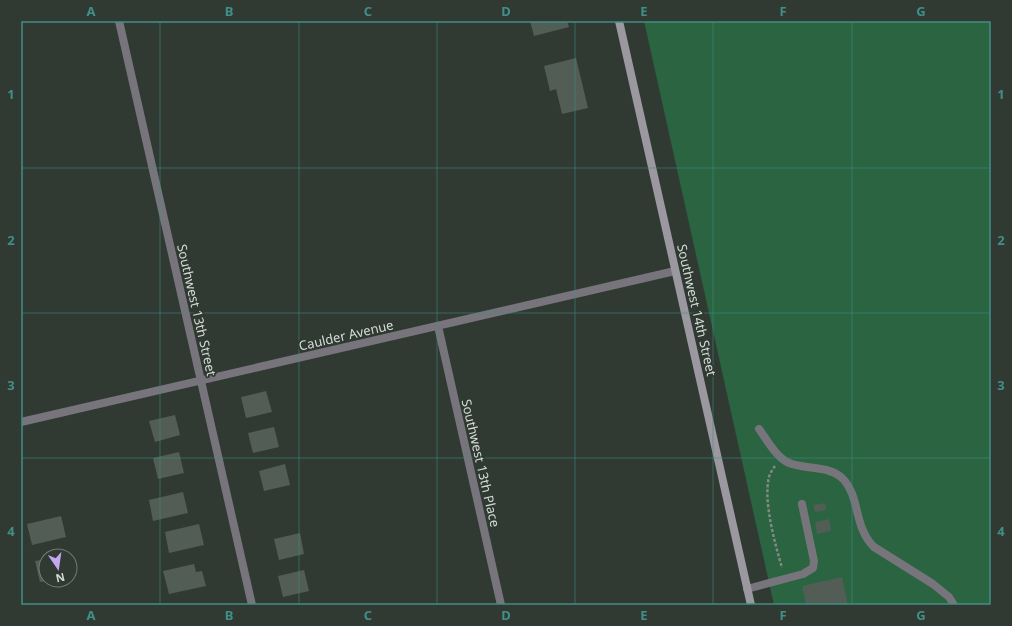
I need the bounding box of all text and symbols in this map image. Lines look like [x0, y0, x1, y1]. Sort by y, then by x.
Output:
text: A [87, 2, 96, 20]
text: B [225, 2, 233, 20]
text: C [364, 2, 372, 20]
text: D [501, 2, 511, 20]
text: E [640, 2, 648, 20]
text: F [779, 2, 787, 20]
text: G [916, 2, 926, 20]
text: 1 [7, 85, 15, 103]
text: 1 [997, 85, 1005, 103]
text: 2 [7, 231, 15, 249]
text: 2 [997, 231, 1005, 249]
street label: Southwest 13th Street [173, 242, 221, 378]
street label: Southwest 14th Street [673, 242, 721, 378]
street label: Caulder Avenue [297, 315, 395, 355]
text: 3 [7, 376, 15, 394]
text: 3 [997, 376, 1005, 394]
street label: Southwest 13th Place [458, 397, 504, 529]
text: 4 [7, 522, 15, 540]
text: 4 [997, 522, 1005, 540]
north arrow [38, 548, 78, 588]
text: N [54, 570, 66, 587]
text: A [87, 606, 96, 624]
text: B [225, 606, 233, 624]
text: C [364, 606, 372, 624]
text: D [501, 606, 511, 624]
text: E [640, 606, 648, 624]
text: F [779, 606, 787, 624]
text: G [916, 606, 926, 624]

